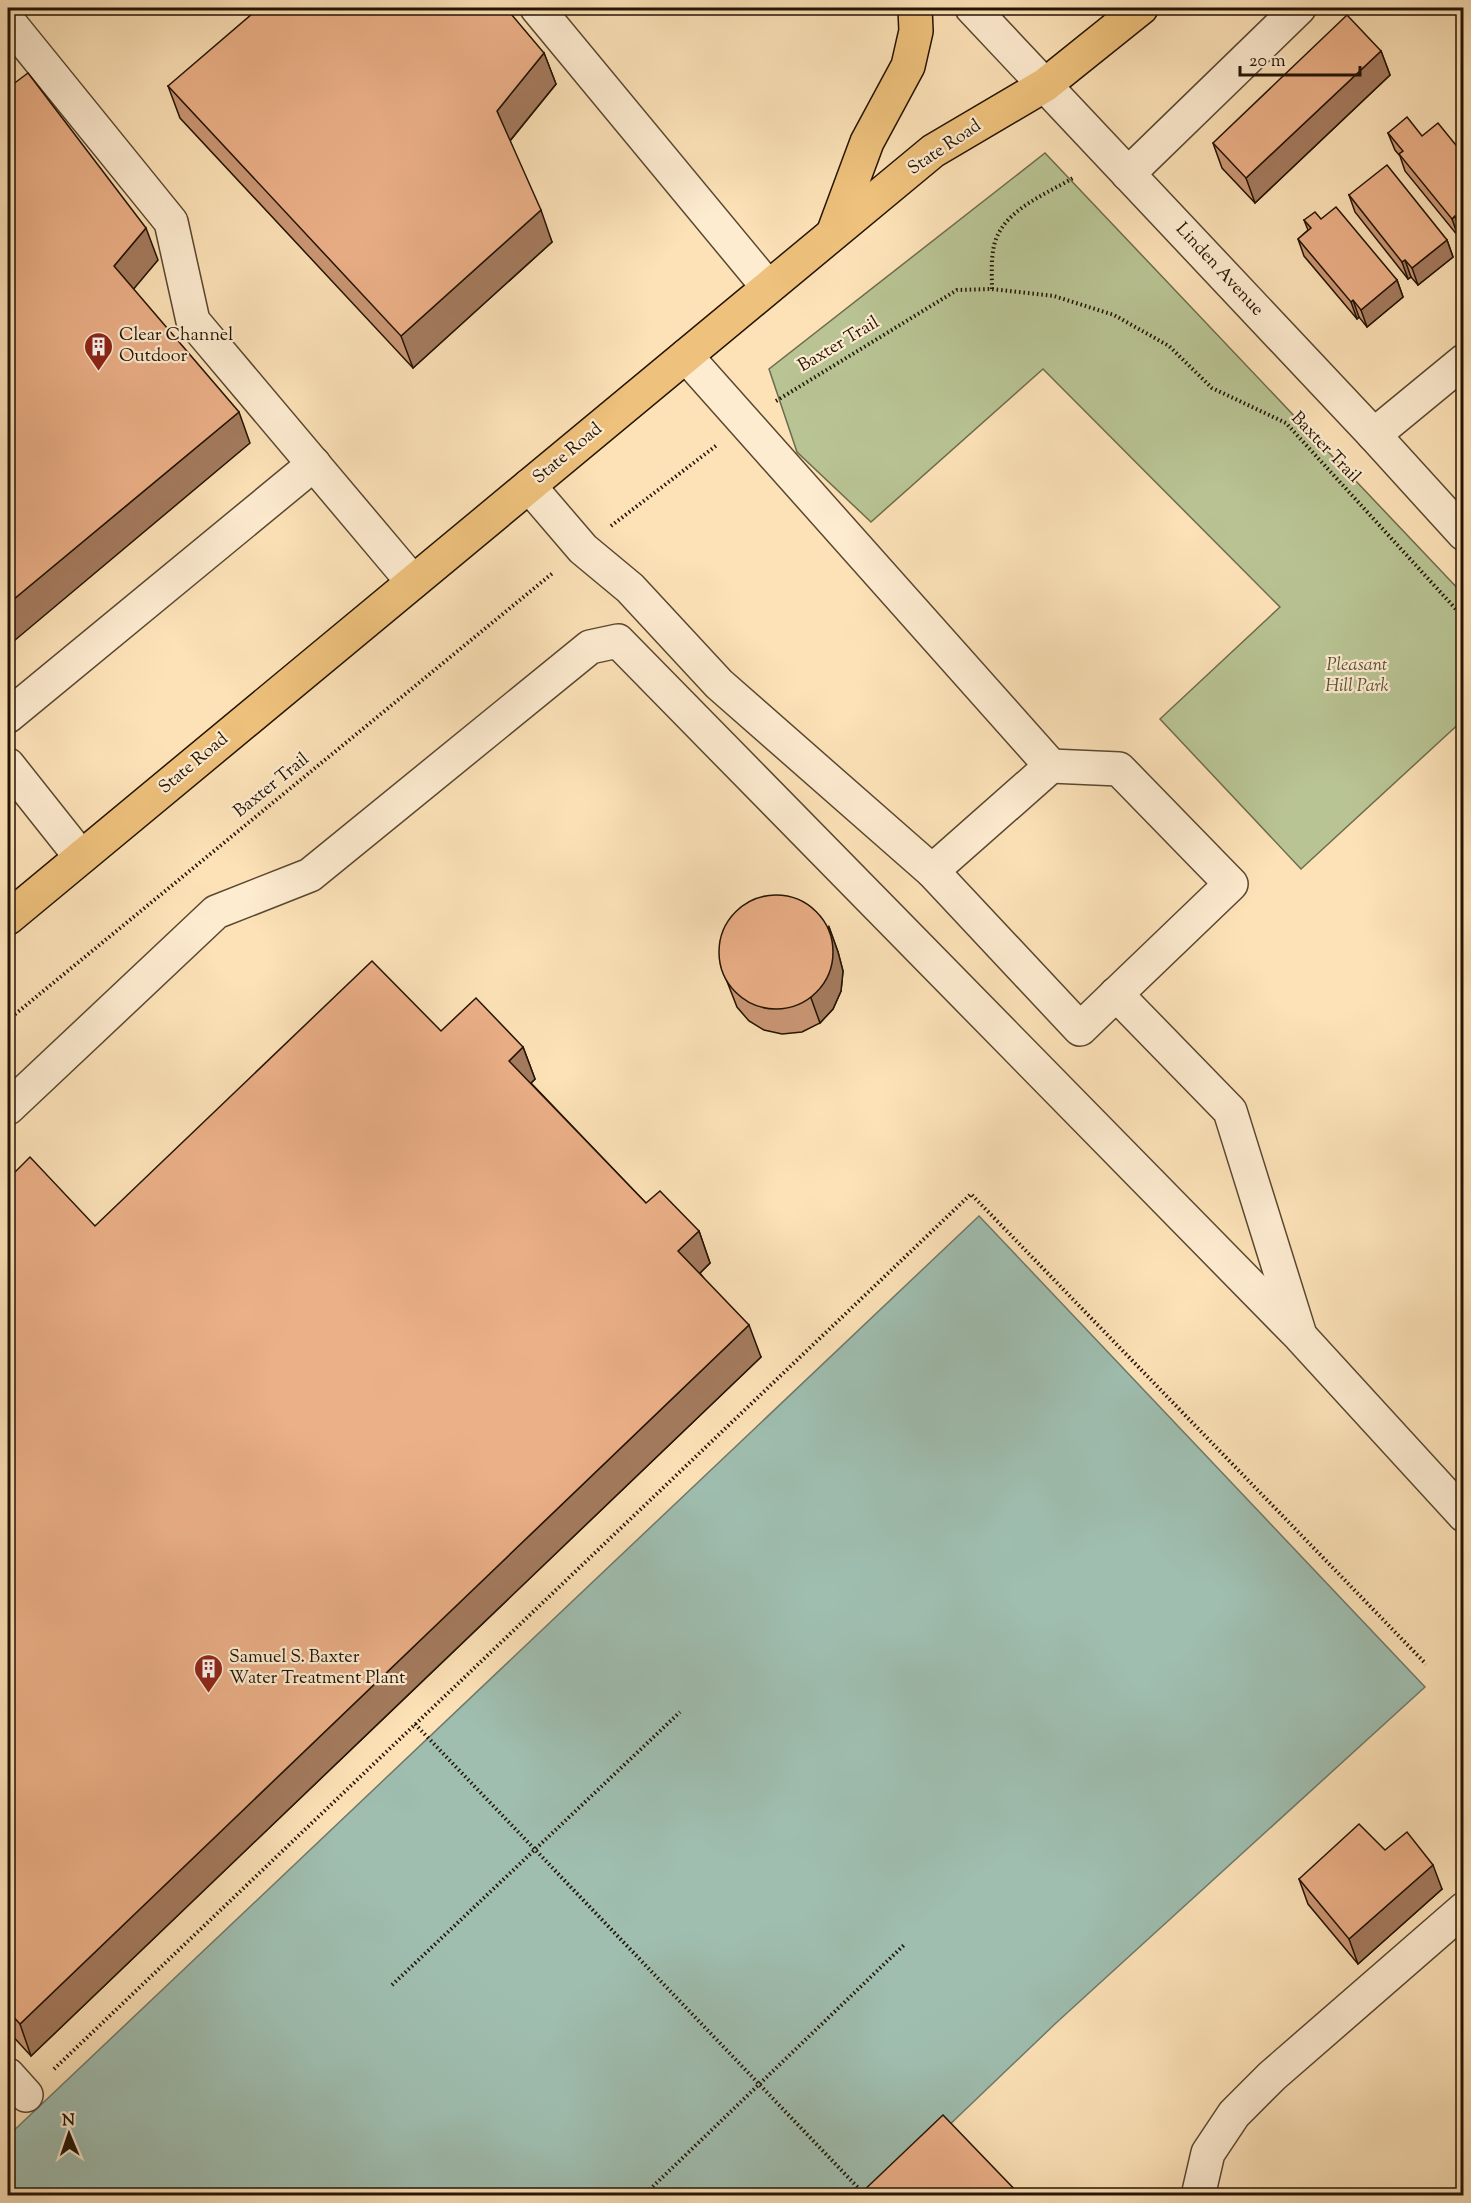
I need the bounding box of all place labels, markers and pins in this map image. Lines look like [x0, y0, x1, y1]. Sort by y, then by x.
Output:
place label: Clear Channel Outdoor [119, 323, 233, 370]
building icon: Clear Channel Outdoor [82, 330, 114, 372]
place label: Samuel S. Baxter Water Treatment Plant [229, 1645, 405, 1692]
building icon: Samuel S. Baxter Water Treatment Plant [192, 1652, 224, 1694]

